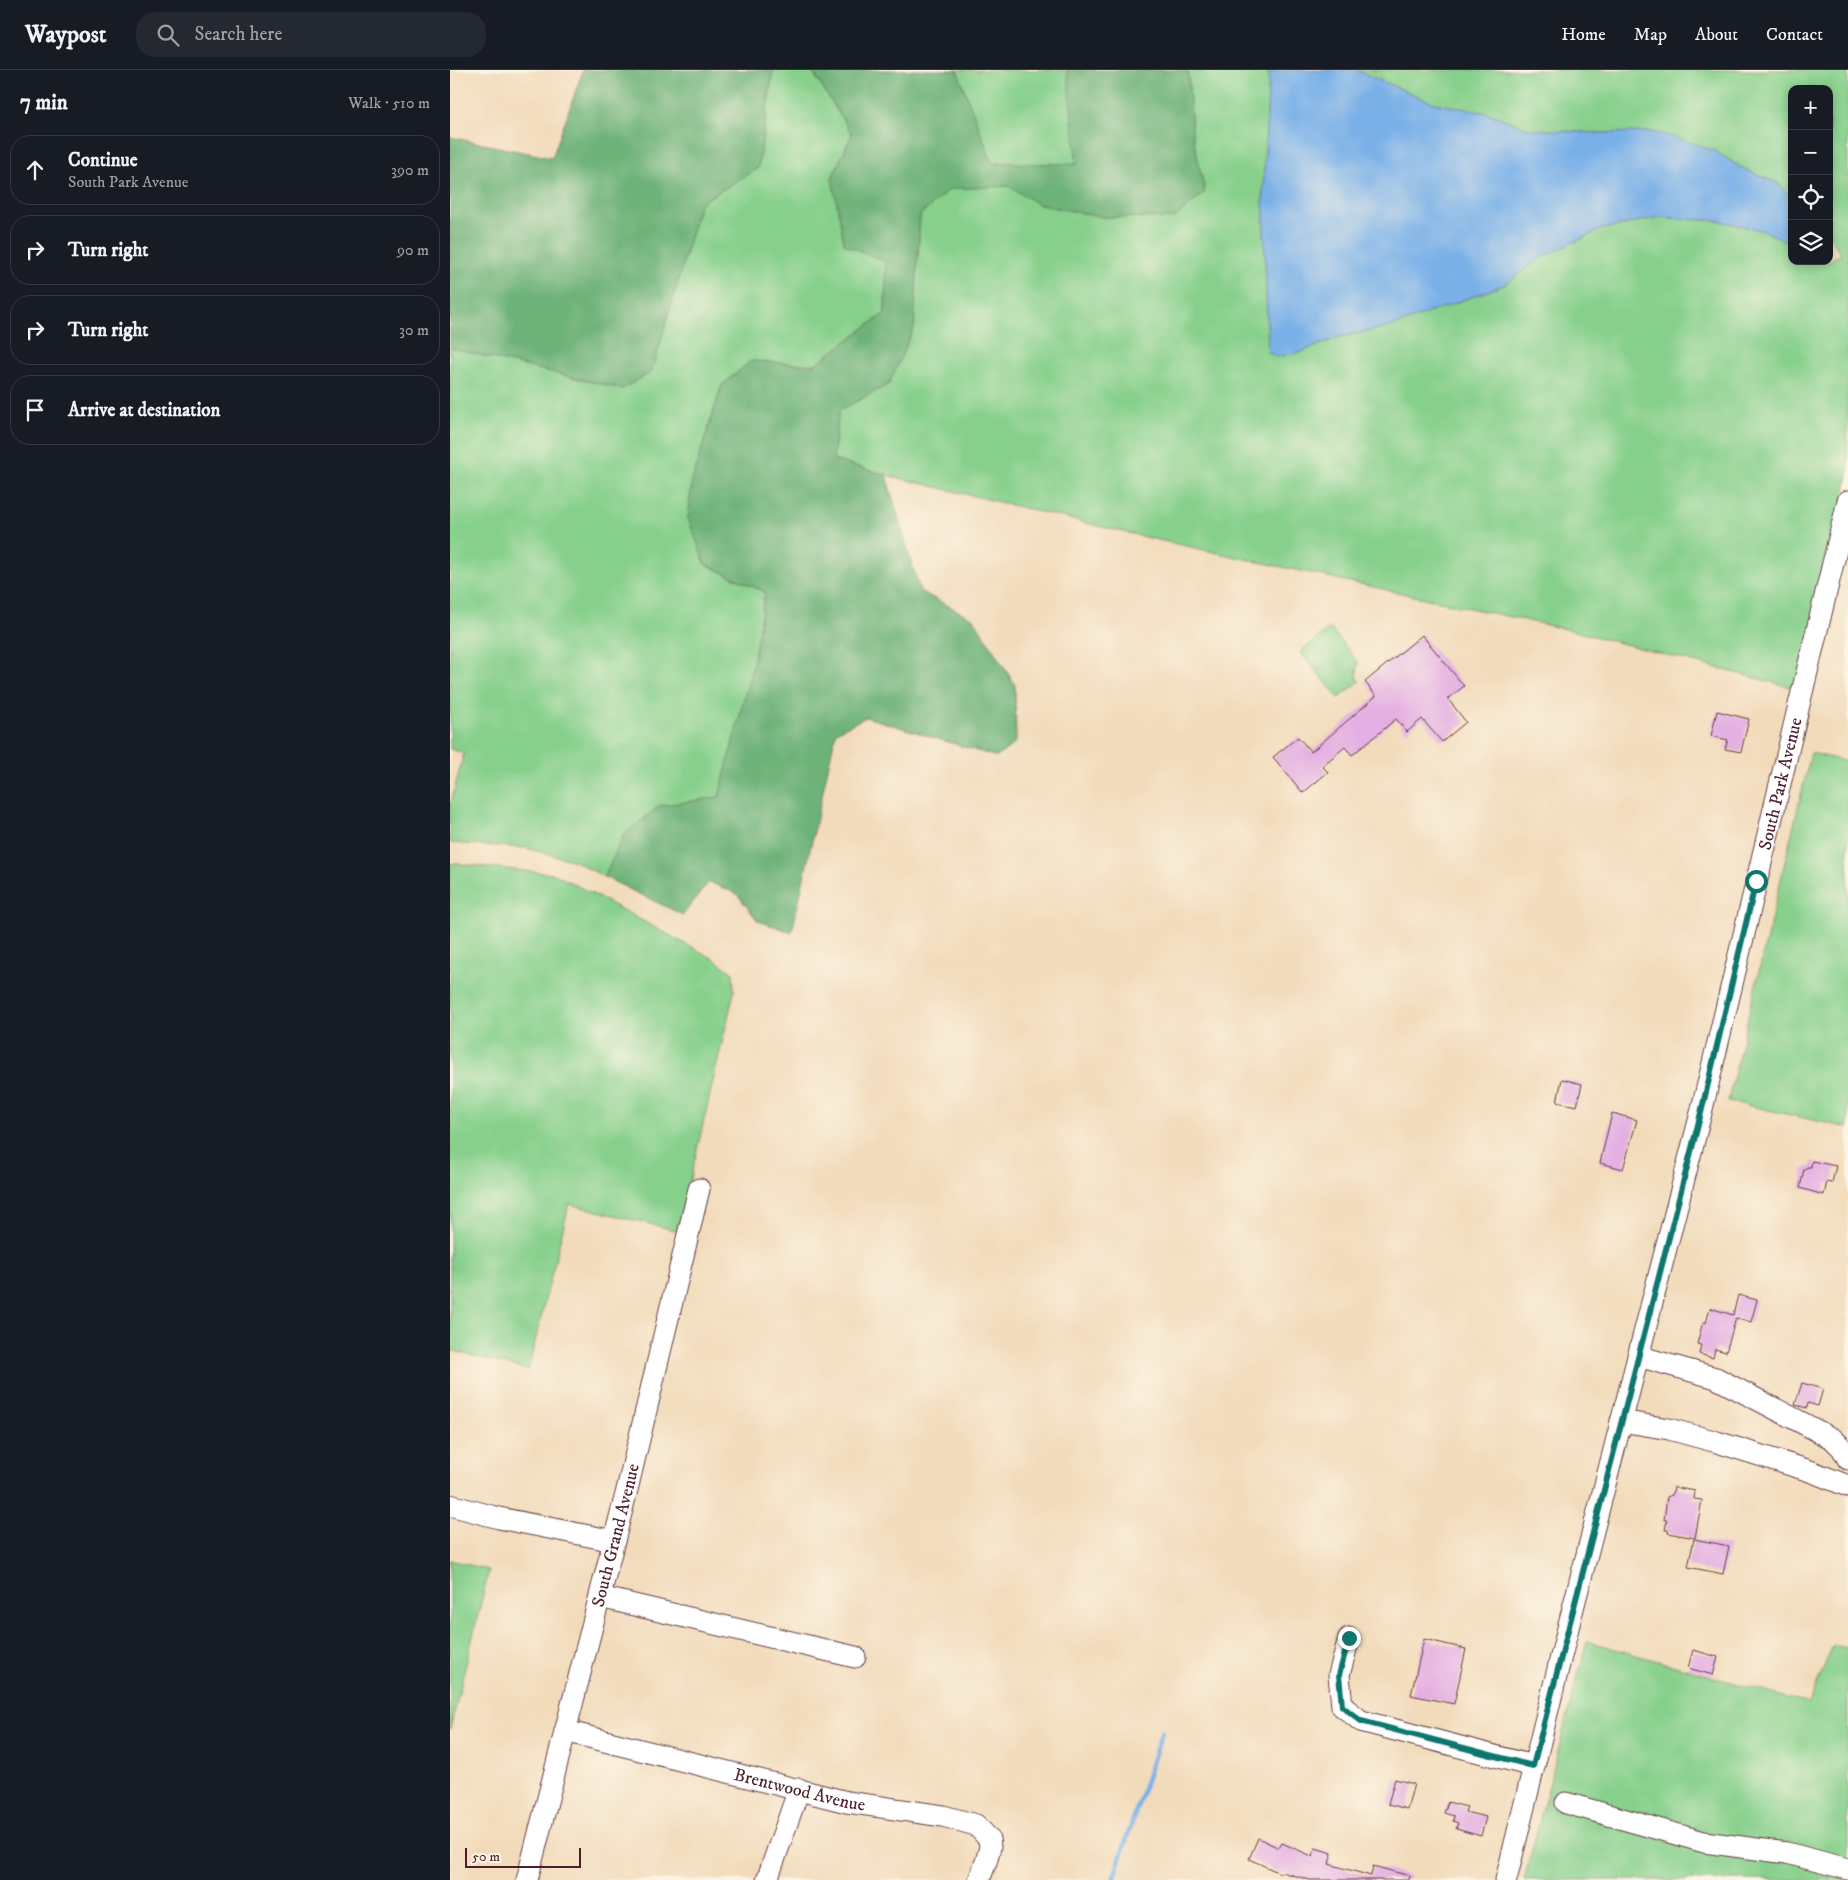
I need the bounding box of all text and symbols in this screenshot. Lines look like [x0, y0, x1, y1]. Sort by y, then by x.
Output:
search box [136, 12, 486, 57]
text: Waypost [25, 20, 106, 50]
icon: search [154, 21, 182, 49]
text: Search here [194, 23, 282, 46]
text: Home [1561, 24, 1606, 46]
text: Map [1634, 24, 1667, 46]
text: About [1695, 24, 1738, 46]
text: Contact [1766, 24, 1823, 46]
map controls [1788, 85, 1833, 265]
button: + [1788, 85, 1833, 130]
text: 7 min [20, 90, 68, 116]
text: Walk · 510 m [348, 93, 430, 113]
button: − [1788, 130, 1833, 175]
text: Continue [68, 149, 138, 172]
icon: ahead [21, 156, 49, 184]
text: 390 m [391, 160, 429, 180]
text: South Park Avenue [68, 172, 188, 192]
button: locate [1788, 175, 1833, 220]
button: layers [1788, 220, 1833, 265]
icon: right [21, 236, 49, 264]
text: Turn right [68, 239, 148, 262]
text: 90 m [397, 240, 429, 260]
icon: right [21, 316, 49, 344]
text: Turn right [68, 319, 148, 342]
text: 30 m [399, 320, 429, 340]
icon: arrive [21, 396, 49, 424]
text: Arrive at destination [68, 399, 220, 422]
street label: South Park Avenue [1755, 716, 1808, 852]
route start [1745, 870, 1768, 893]
street label: South Grand Avenue [587, 1461, 645, 1609]
route end [1338, 1627, 1361, 1650]
street label: Brentwood Avenue [732, 1764, 867, 1817]
scale bar [465, 1845, 581, 1868]
text: 50 m [472, 1848, 500, 1866]

